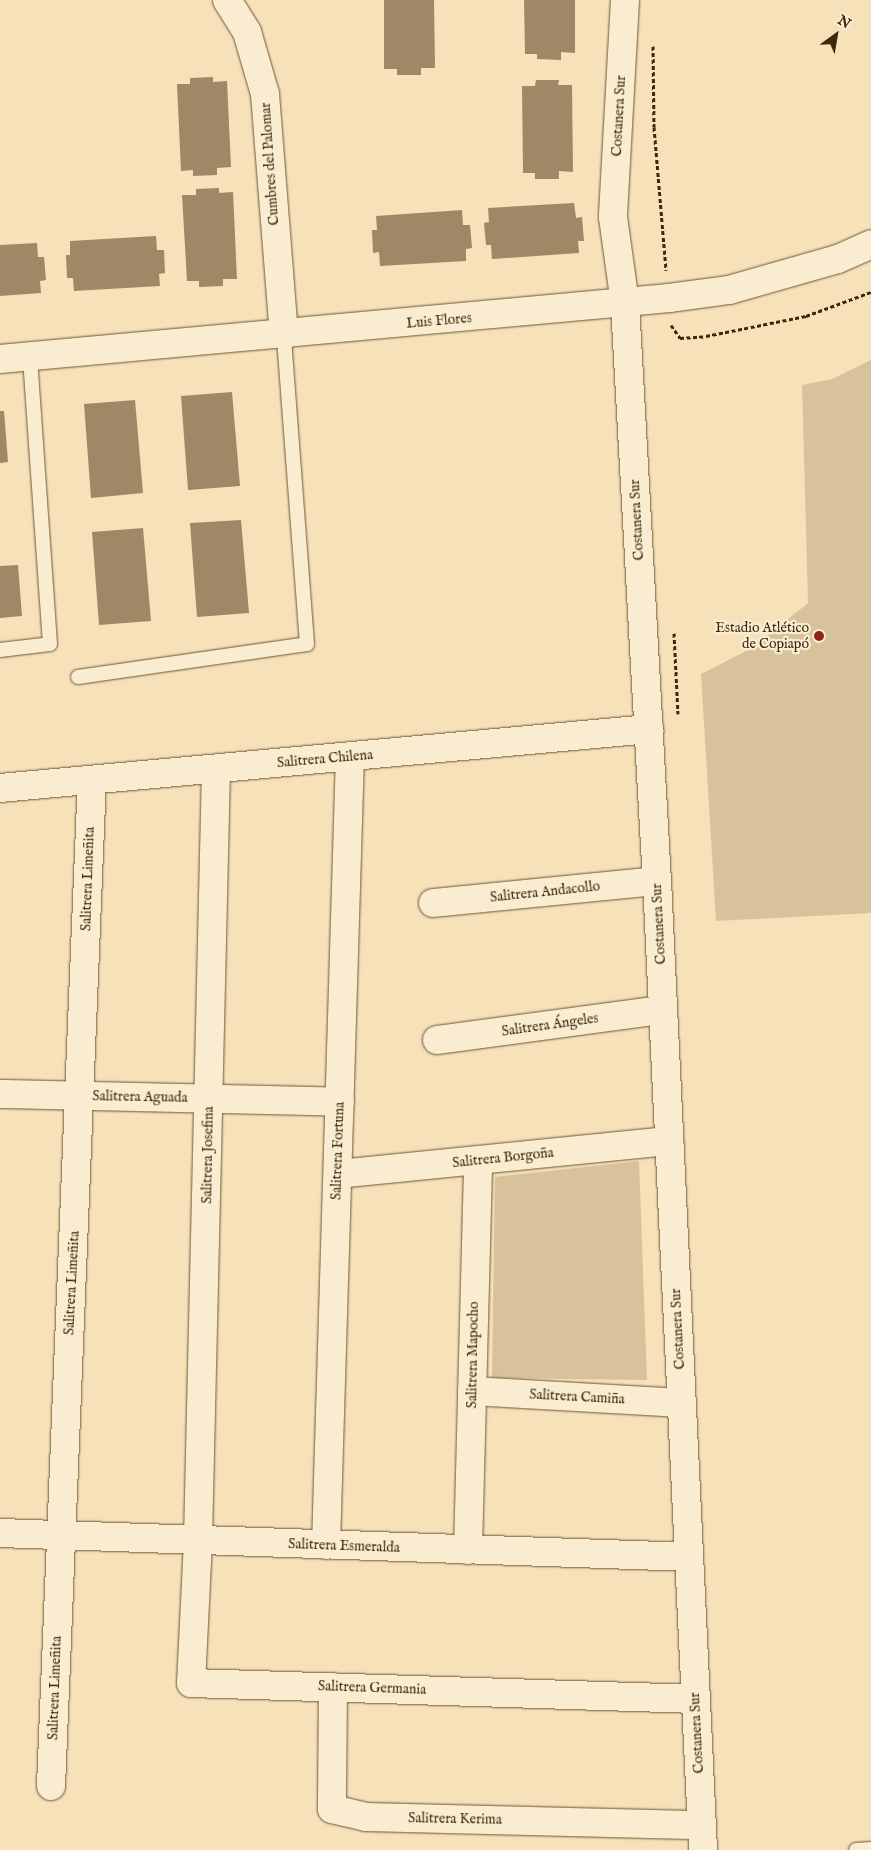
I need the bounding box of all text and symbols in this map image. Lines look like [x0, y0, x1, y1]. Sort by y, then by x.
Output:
north arrow [811, 10, 861, 60]
text: N [834, 11, 854, 33]
street label: Costanera Sur [608, 75, 630, 157]
street label: Cumbres del Palomar [257, 102, 283, 226]
street label: Luis Flores [406, 310, 472, 332]
street label: Costanera Sur [626, 479, 648, 561]
place label: Estadio Atlético de Copiapó [715, 620, 809, 652]
marker: Estadio Atlético de Copiapó [813, 630, 825, 642]
street label: Salitrera Chilena [276, 746, 374, 772]
street label: Salitrera Limeñita [78, 827, 98, 931]
street label: Salitrera Andacollo [489, 878, 601, 906]
street label: Costanera Sur [648, 883, 670, 965]
street label: Salitrera Ángeles [501, 1010, 599, 1040]
street label: Salitrera Aguada [92, 1088, 188, 1106]
street label: Salitrera Fortuna [328, 1102, 348, 1200]
street label: Salitrera Josefina [199, 1106, 217, 1204]
street label: Salitrera Borgoña [451, 1144, 555, 1172]
street label: Salitrera Limeñita [61, 1230, 83, 1336]
street label: Costanera Sur [667, 1288, 689, 1370]
street label: Salitrera Mapocho [464, 1302, 482, 1408]
street label: Salitrera Camiña [529, 1386, 625, 1408]
street label: Salitrera Esmeralda [288, 1536, 400, 1556]
street label: Salitrera Limeñita [45, 1636, 65, 1740]
street label: Salitrera Germania [318, 1678, 426, 1698]
street label: Costanera Sur [686, 1692, 708, 1774]
street label: Salitrera Kerima [408, 1810, 502, 1828]

